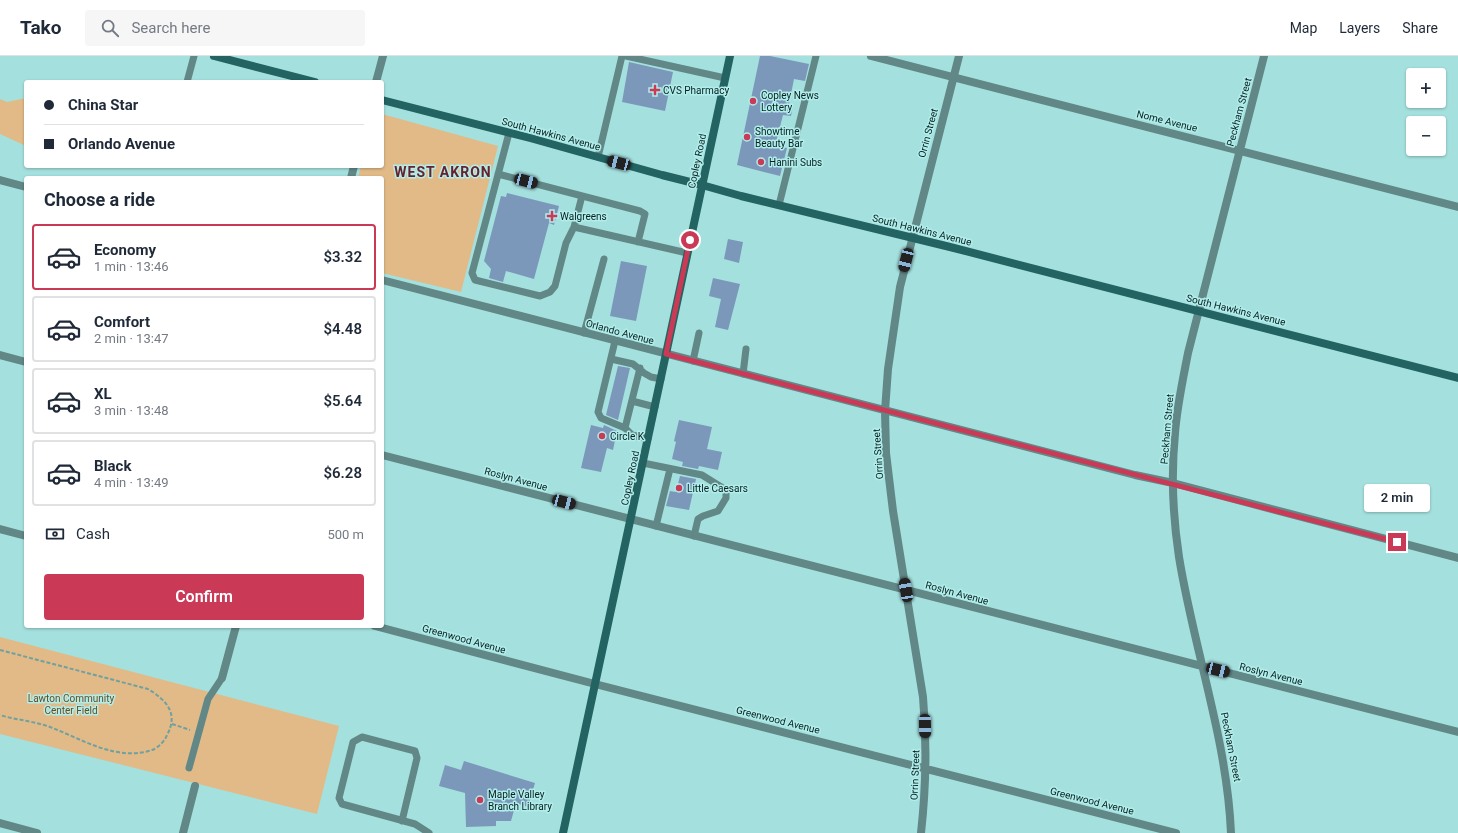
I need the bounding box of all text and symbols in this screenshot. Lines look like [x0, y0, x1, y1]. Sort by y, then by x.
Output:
search box [85, 10, 365, 46]
text: Tako [20, 16, 61, 39]
icon: search [99, 17, 121, 39]
text: Search here [131, 19, 210, 37]
text: Map [1290, 20, 1317, 36]
text: Layers [1339, 20, 1380, 36]
text: Share [1402, 20, 1438, 36]
map controls [1406, 68, 1446, 156]
button: + [1406, 68, 1446, 108]
street label: Peckham Street [1225, 77, 1253, 147]
marker: CVS Pharmacy [650, 85, 660, 95]
place label: CVS Pharmacy [663, 85, 729, 96]
place label: Copley News Lottery [761, 90, 819, 113]
text: China Star [68, 96, 138, 114]
marker: Copley News Lottery [748, 96, 758, 106]
street label: Orrin Street [916, 107, 940, 159]
street label: Nome Avenue [1136, 108, 1198, 134]
street label: South Hawkins Avenue [500, 116, 602, 152]
button: − [1406, 116, 1446, 156]
place label: Showtime Beauty Bar [755, 126, 804, 149]
marker: Showtime Beauty Bar [742, 132, 752, 142]
street label: Copley Road [686, 133, 708, 189]
text: Orlando Avenue [68, 135, 175, 153]
car [606, 154, 632, 172]
marker: Hanini Subs [756, 157, 766, 167]
place label: Hanini Subs [769, 157, 822, 168]
district label: WEST AKRON [394, 164, 492, 180]
car [513, 172, 539, 190]
text: Choose a ride [44, 189, 155, 210]
marker: Walgreens [547, 211, 557, 221]
place label: Walgreens [560, 211, 607, 222]
street label: South Hawkins Avenue [871, 212, 973, 248]
route start [681, 231, 699, 249]
icon: car [46, 239, 82, 275]
text: Economy [94, 241, 156, 259]
car [897, 247, 915, 273]
text: $3.32 [323, 248, 362, 266]
text: 1 min · 13:46 [94, 259, 169, 274]
street label: South Hawkins Avenue [1185, 292, 1287, 328]
icon: car [46, 311, 82, 347]
text: Comfort [94, 313, 150, 331]
street label: Orlando Avenue [585, 318, 655, 346]
text: $4.48 [323, 320, 362, 338]
text: 2 min · 13:47 [94, 331, 169, 346]
icon: car [46, 383, 82, 419]
text: XL [94, 385, 112, 403]
text: $5.64 [323, 392, 362, 410]
street label: Peckham Street [1158, 393, 1176, 465]
text: 3 min · 13:48 [94, 403, 169, 418]
street label: Orrin Street [871, 428, 885, 480]
marker: Circle K [597, 431, 607, 441]
place label: Circle K [610, 431, 645, 442]
street label: Copley Road [619, 450, 641, 506]
icon: car [46, 455, 82, 491]
text: Black [94, 457, 131, 475]
text: $6.28 [323, 464, 362, 482]
street label: Roslyn Avenue [483, 465, 549, 493]
text: 4 min · 13:49 [94, 475, 169, 490]
marker: Little Caesars [674, 483, 684, 493]
place label: Little Caesars [687, 483, 748, 494]
callout: 2 min [1364, 484, 1430, 512]
text: 2 min [1381, 490, 1413, 505]
car [551, 493, 577, 511]
icon: cash [44, 523, 66, 545]
text: Cash [76, 525, 110, 543]
text: 500 m [327, 527, 364, 542]
route end [1388, 533, 1406, 551]
button: Confirm [44, 574, 364, 620]
car [898, 577, 914, 603]
street label: Roslyn Avenue [924, 579, 990, 607]
street label: Greenwood Avenue [421, 623, 507, 655]
car [1205, 661, 1231, 679]
street label: Roslyn Avenue [1238, 661, 1304, 687]
park label: Lawton Community Center Field [28, 693, 114, 716]
street label: Greenwood Avenue [735, 704, 821, 736]
street label: Peckham Street [1219, 711, 1243, 783]
car [919, 714, 931, 738]
street label: Orrin Street [909, 750, 921, 800]
street label: Greenwood Avenue [1049, 785, 1135, 817]
place label: Maple Valley Branch Library [488, 789, 552, 812]
marker: Maple Valley Branch Library [475, 795, 485, 805]

